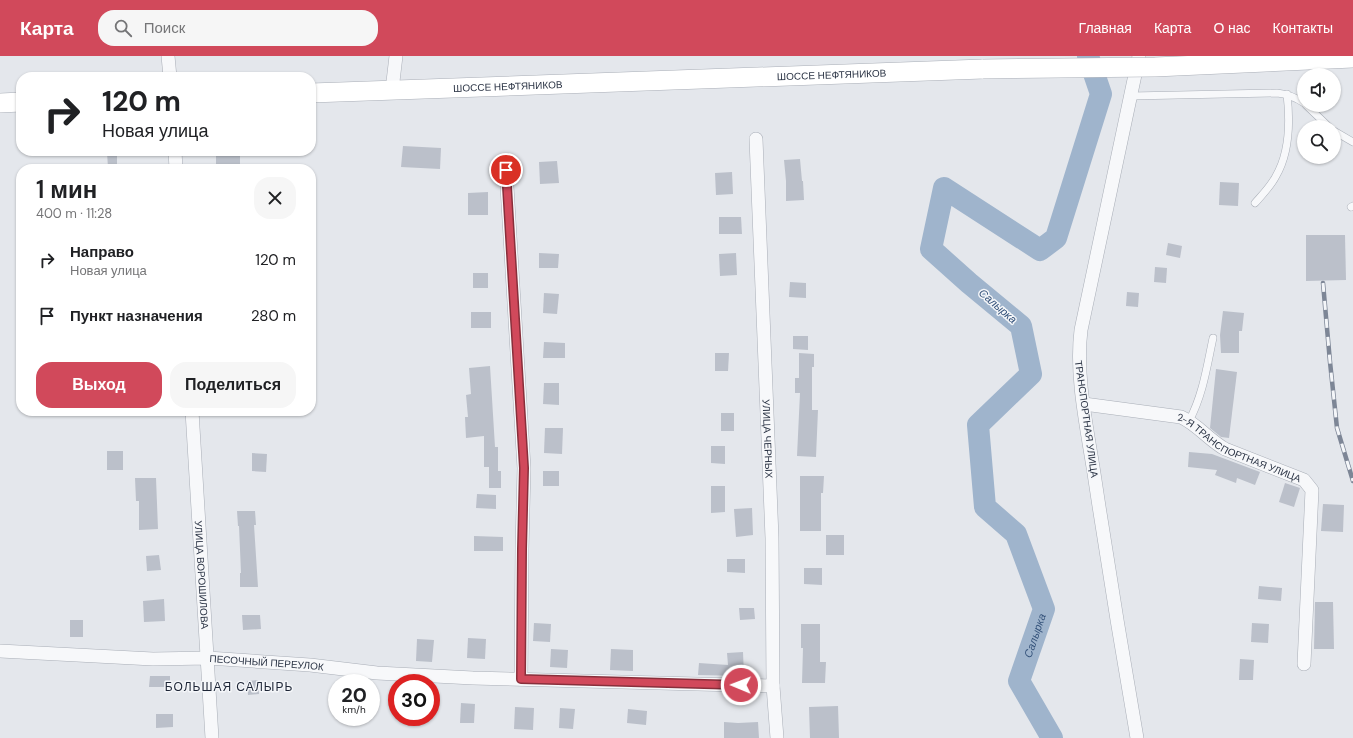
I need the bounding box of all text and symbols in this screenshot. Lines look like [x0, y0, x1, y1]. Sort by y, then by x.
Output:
search box [98, 10, 378, 46]
text: Карта [20, 16, 74, 41]
icon: search [112, 17, 134, 39]
text: Поиск [144, 18, 185, 38]
text: Главная [1079, 19, 1132, 37]
text: Карта [1154, 19, 1191, 37]
text: О нас [1213, 19, 1251, 37]
text: Контакты [1273, 19, 1333, 37]
street label: ШОССЕ НЕФТЯНИКОВ [777, 66, 887, 83]
map controls [1297, 68, 1341, 164]
button: sound [1297, 68, 1341, 112]
street label: ШОССЕ НЕФТЯНИКОВ [453, 78, 563, 95]
text: 120 m [102, 83, 181, 120]
icon: right [36, 88, 88, 140]
text: Новая улица [102, 119, 208, 143]
button: search [1297, 120, 1341, 164]
pin [489, 153, 523, 187]
icon: arrive [495, 159, 517, 181]
text: 1 мин [36, 174, 97, 205]
button: close [254, 177, 296, 219]
text: 400 m · 11:28 [36, 205, 112, 222]
text: Направо [70, 242, 134, 262]
icon: right [36, 249, 58, 271]
text: 120 m [255, 250, 296, 270]
text: Новая улица [70, 262, 147, 279]
water label: Салырка [976, 286, 1020, 326]
icon: arrive [36, 305, 58, 327]
text: Пункт назначения [70, 306, 203, 326]
text: 280 m [251, 306, 296, 326]
street label: ТРАНСПОРТНАЯ УЛИЦА [1072, 360, 1101, 479]
button: Выход [36, 362, 162, 408]
button: Поделиться [170, 362, 296, 408]
street label: УЛИЦА ЧЕРНЫХ [759, 399, 776, 479]
street label: 2-Я ТРАНСПОРТНАЯ УЛИЦА [1177, 411, 1303, 485]
street label: УЛИЦА ВОРОШИЛОВА [192, 520, 211, 630]
water label: Салырка [1021, 612, 1049, 659]
street label: ПЕСОЧНЫЙ ПЕРЕУЛОК [209, 652, 325, 674]
position arrow [720, 664, 762, 706]
speed limit sign: 30 [388, 674, 440, 726]
district label: БОЛЬШАЯ САЛЫРЬ [165, 679, 293, 695]
text: 20 [341, 682, 367, 708]
text: km/h [342, 703, 366, 716]

